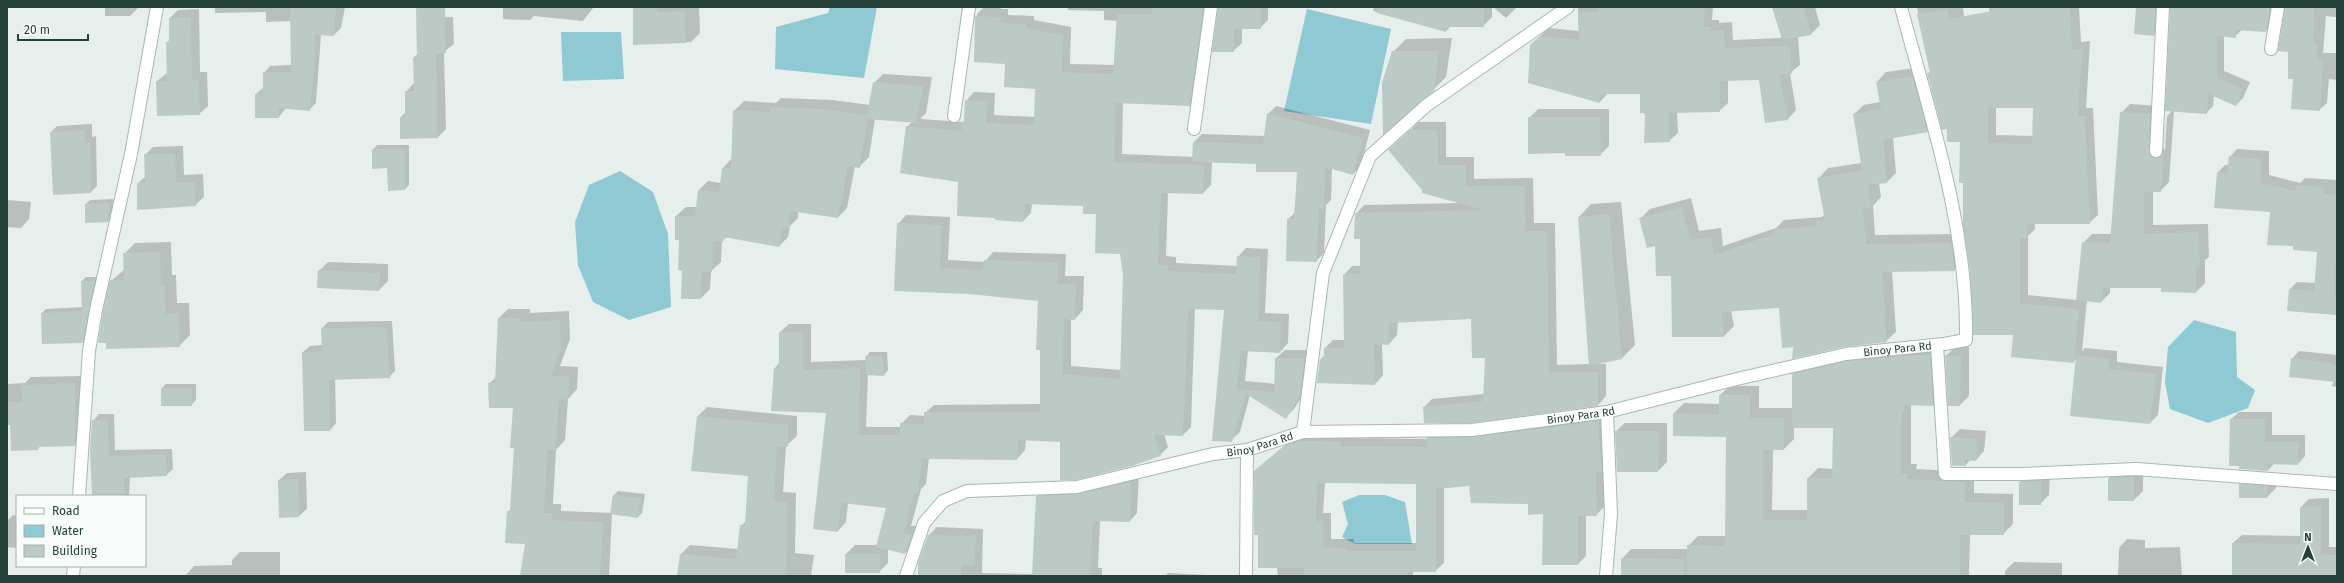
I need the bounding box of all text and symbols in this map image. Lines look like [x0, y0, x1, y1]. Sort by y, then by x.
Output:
scale bar [18, 16, 88, 42]
text: 20 m [24, 23, 50, 37]
street label: Binoy Para Rd [1863, 339, 1932, 359]
street label: Binoy Para Rd [1546, 404, 1616, 427]
street label: Binoy Para Rd [1226, 430, 1295, 459]
legend [16, 495, 146, 567]
text: Road [52, 504, 80, 518]
text: Water [52, 524, 84, 538]
north arrow [2288, 527, 2328, 567]
text: N [2304, 531, 2312, 544]
text: Building [52, 544, 98, 558]

